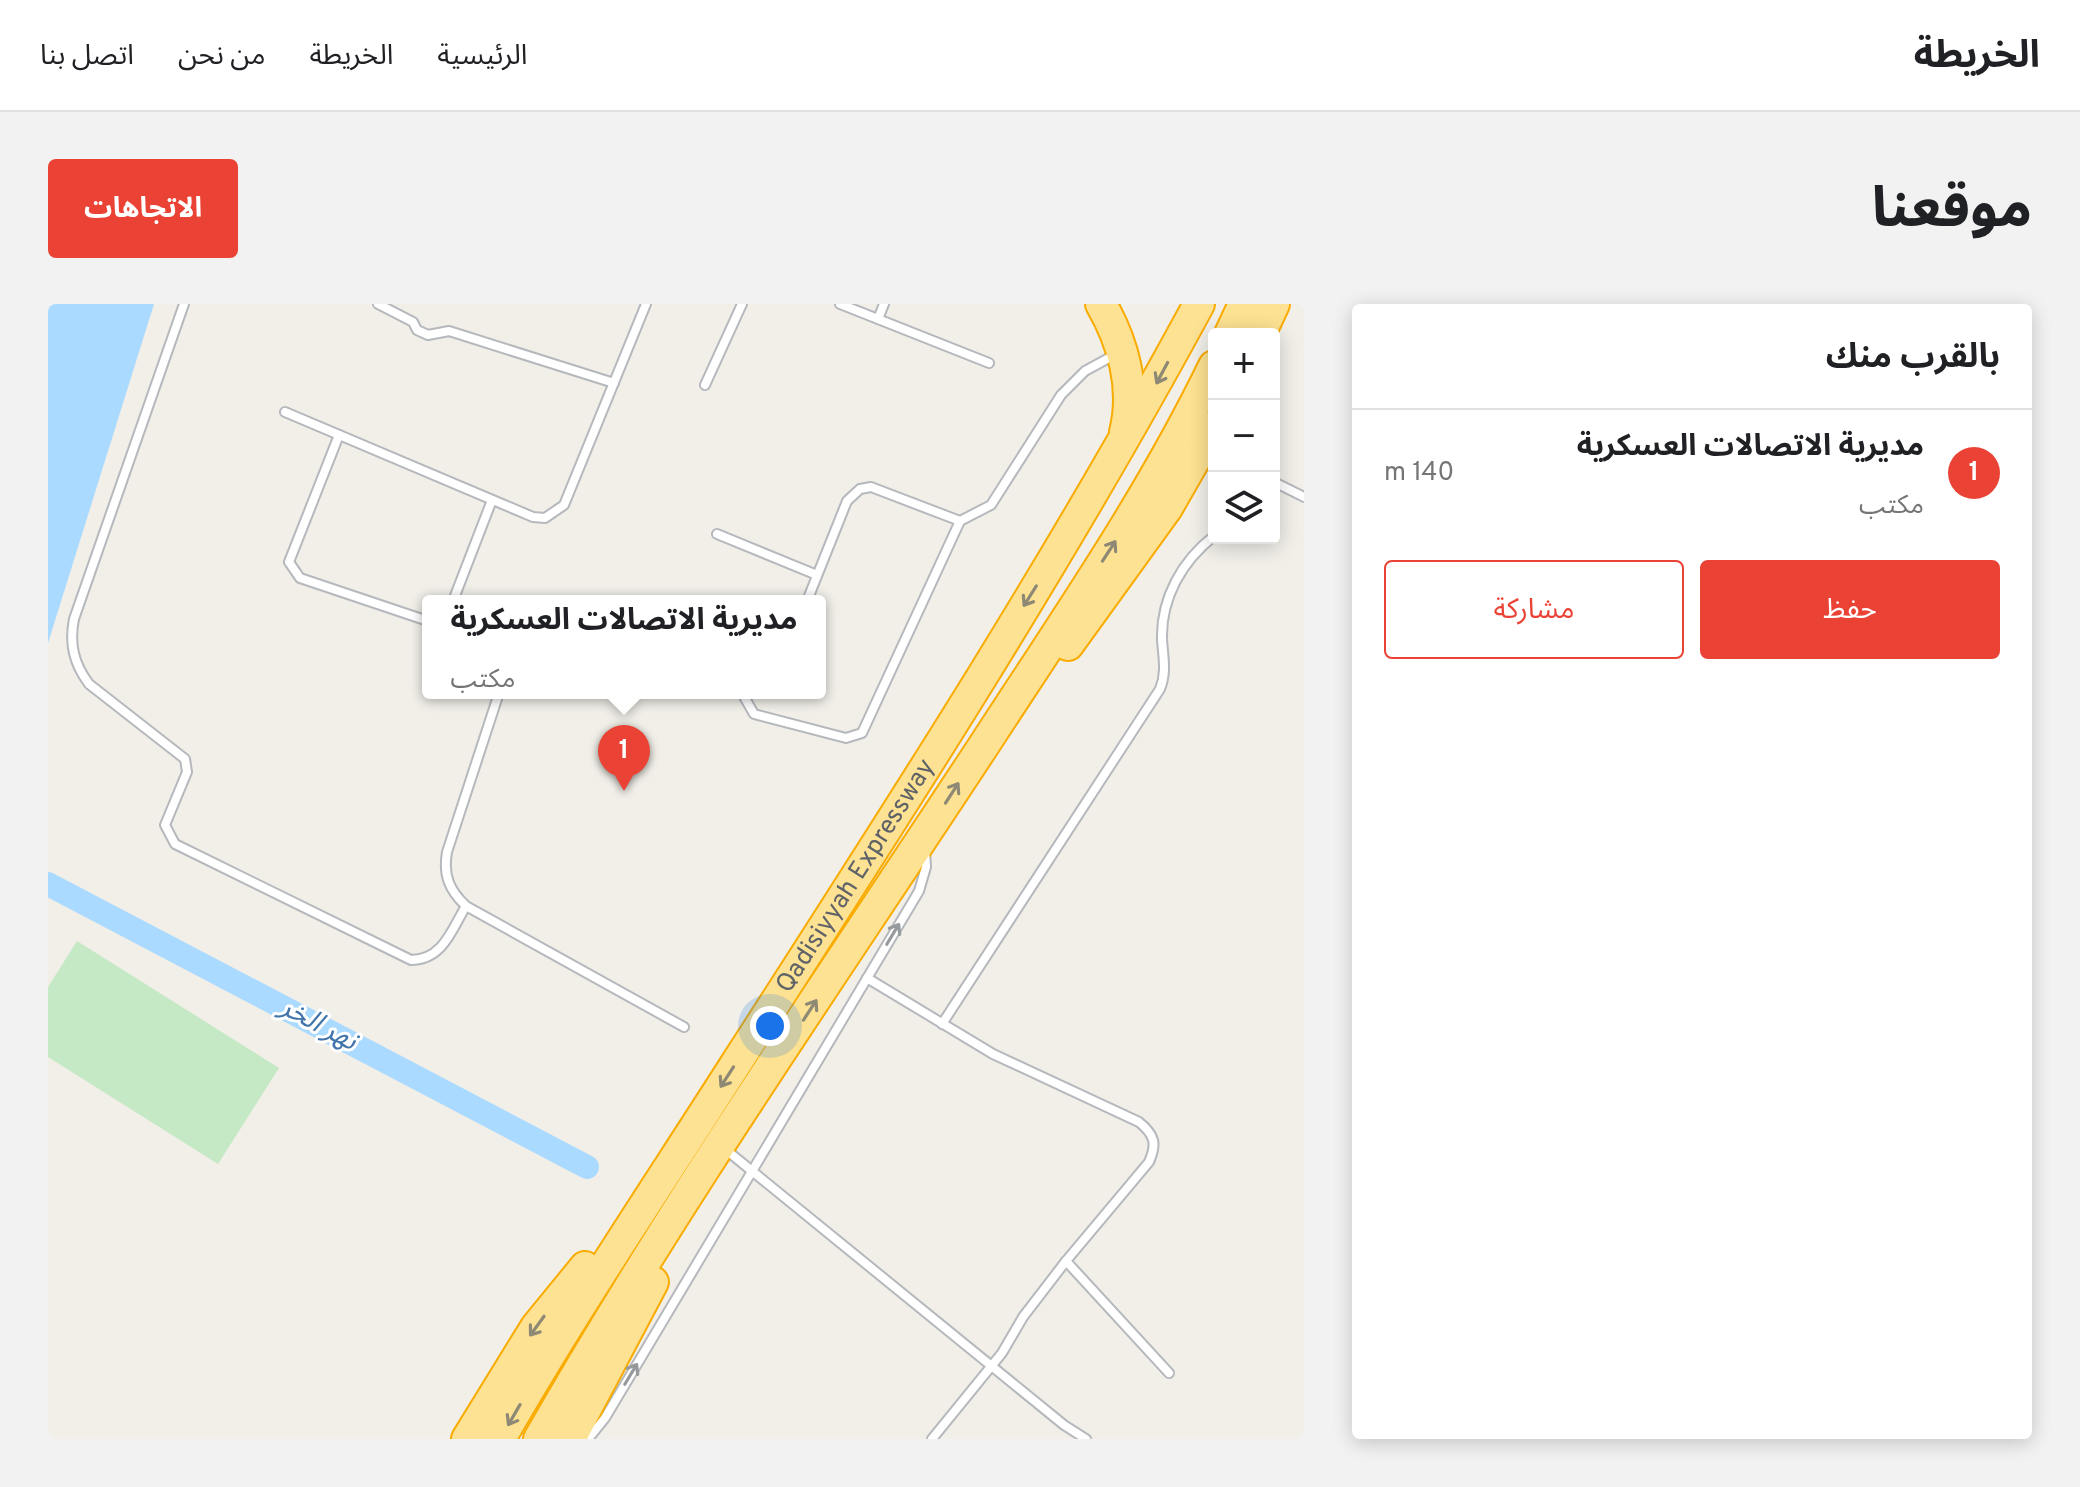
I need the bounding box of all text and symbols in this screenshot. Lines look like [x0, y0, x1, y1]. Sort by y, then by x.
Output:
text: الخريطة [1914, 33, 2040, 82]
text: اتصل بنا [40, 39, 134, 75]
text: من نحن [178, 39, 265, 75]
text: الخريطة [309, 39, 393, 75]
text: الرئيسية [437, 39, 527, 75]
button: الاتجاهات [48, 159, 238, 258]
text: موقعنا [1872, 177, 2032, 247]
map controls [1208, 328, 1280, 544]
button: + [1208, 328, 1280, 400]
text: بالقرب منك [1826, 337, 2000, 380]
one-way arrow [1154, 360, 1170, 384]
button: − [1208, 400, 1280, 472]
text: مديرية الاتصالات العسكرية [1577, 429, 1924, 466]
text: 140 m [1384, 457, 1454, 490]
text: 1 [1969, 457, 1979, 490]
button: layers [1208, 472, 1280, 544]
text: مكتب [1859, 490, 1924, 523]
one-way arrow [1101, 540, 1117, 563]
button: مشاركة [1384, 560, 1684, 659]
button: حفظ [1700, 560, 2000, 659]
one-way arrow [1022, 584, 1038, 607]
popup [422, 595, 826, 699]
text: مديرية الاتصالات العسكرية [450, 603, 798, 640]
text: مكتب [450, 664, 515, 697]
pin: 1 [598, 725, 650, 791]
street label: Qadisiyyah Expressway [769, 753, 943, 1000]
one-way arrow [944, 782, 961, 804]
one-way arrow [885, 923, 901, 946]
water label: نهر الخر [272, 989, 364, 1061]
one-way arrow [802, 1000, 818, 1022]
your location [750, 1006, 790, 1046]
one-way arrow [719, 1065, 735, 1088]
one-way arrow [529, 1315, 546, 1336]
one-way arrow [623, 1363, 639, 1386]
one-way arrow [506, 1403, 522, 1426]

